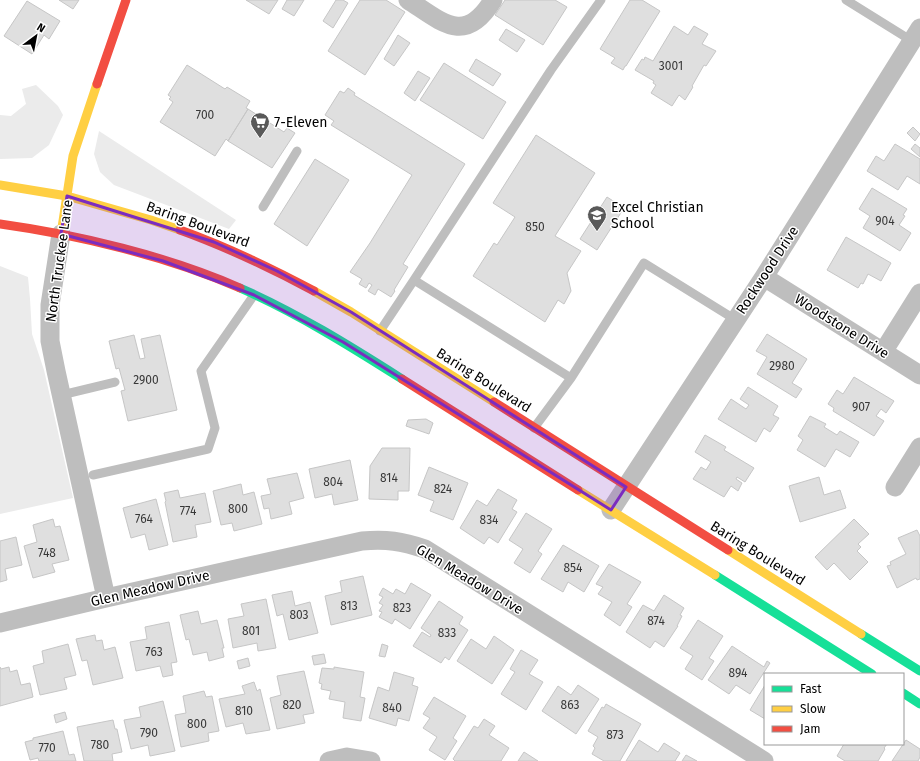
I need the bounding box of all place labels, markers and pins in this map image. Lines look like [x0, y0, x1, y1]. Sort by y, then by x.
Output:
supermarket icon: 7-Eleven [249, 111, 271, 139]
place label: 7-Eleven [274, 114, 328, 131]
place label: Excel Christian School [611, 199, 704, 232]
school or university icon: Excel Christian School [586, 204, 608, 232]

